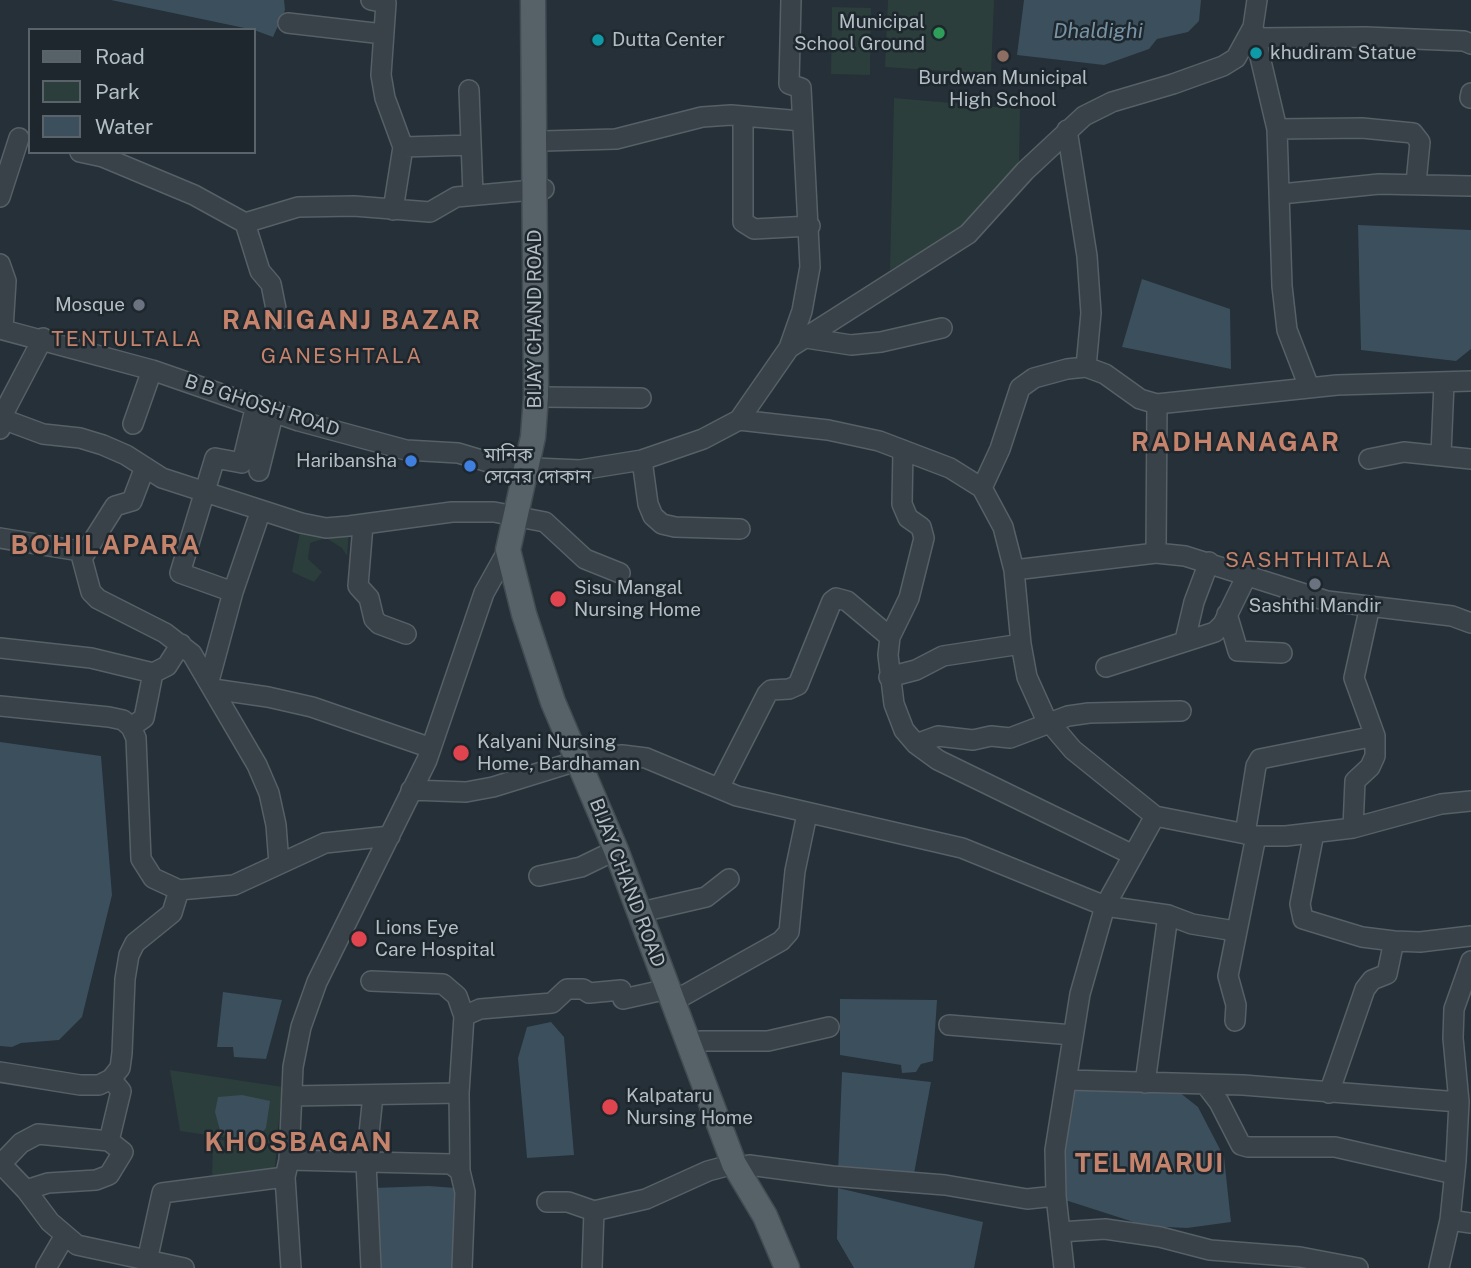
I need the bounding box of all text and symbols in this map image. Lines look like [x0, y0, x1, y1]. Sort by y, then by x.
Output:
place label: Municipal School Ground [794, 11, 925, 55]
water label: Dhaldighi [1053, 19, 1143, 45]
marker: Municipal School Ground [931, 25, 947, 41]
legend [28, 28, 256, 154]
place label: Dutta Center [612, 29, 725, 51]
marker: Dutta Center [590, 32, 606, 48]
place label: khudiram Statue [1270, 42, 1416, 64]
text: Road [95, 44, 145, 69]
marker: khudiram Statue [1248, 45, 1264, 61]
marker: Burdwan Municipal High School [995, 48, 1011, 64]
place label: Burdwan Municipal High School [918, 67, 1088, 111]
text: Park [95, 79, 140, 104]
text: Water [95, 114, 153, 139]
street label: BIJAY CHAND ROAD [524, 229, 546, 409]
place label: Mosque [55, 294, 125, 316]
marker: Mosque [131, 297, 147, 313]
district label: RANIGANJ BAZAR [224, 305, 480, 337]
district label: TENTULTALA [52, 327, 202, 353]
district label: GANESHTALA [262, 344, 422, 370]
street label: B B GHOSH ROAD [182, 370, 342, 442]
district label: RADHANAGAR [1132, 427, 1340, 459]
place label: মানিক সেনের দোকান [484, 444, 591, 488]
place label: Haribansha [296, 450, 397, 472]
marker: Haribansha [403, 453, 419, 469]
marker: মানিক সেনের দোকান [462, 458, 478, 474]
district label: BOHILAPARA [12, 530, 200, 562]
district label: SASHTHITALA [1226, 548, 1392, 574]
marker: Sashthi Mandir [1307, 576, 1323, 592]
place label: Sisu Mangal Nursing Home [574, 577, 701, 621]
marker: Sisu Mangal Nursing Home [548, 589, 568, 609]
place label: Sashthi Mandir [1249, 595, 1381, 617]
place label: Kalyani Nursing Home, Bardhaman [477, 731, 640, 775]
marker: Kalyani Nursing Home, Bardhaman [451, 743, 471, 763]
street label: BIJAY CHAND ROAD [584, 795, 670, 971]
place label: Lions Eye Care Hospital [375, 917, 495, 961]
marker: Lions Eye Care Hospital [349, 929, 369, 949]
place label: Kalpataru Nursing Home [626, 1085, 753, 1129]
marker: Kalpataru Nursing Home [600, 1097, 620, 1117]
district label: KHOSBAGAN [206, 1127, 392, 1159]
district label: TELMARUI [1076, 1148, 1224, 1180]

